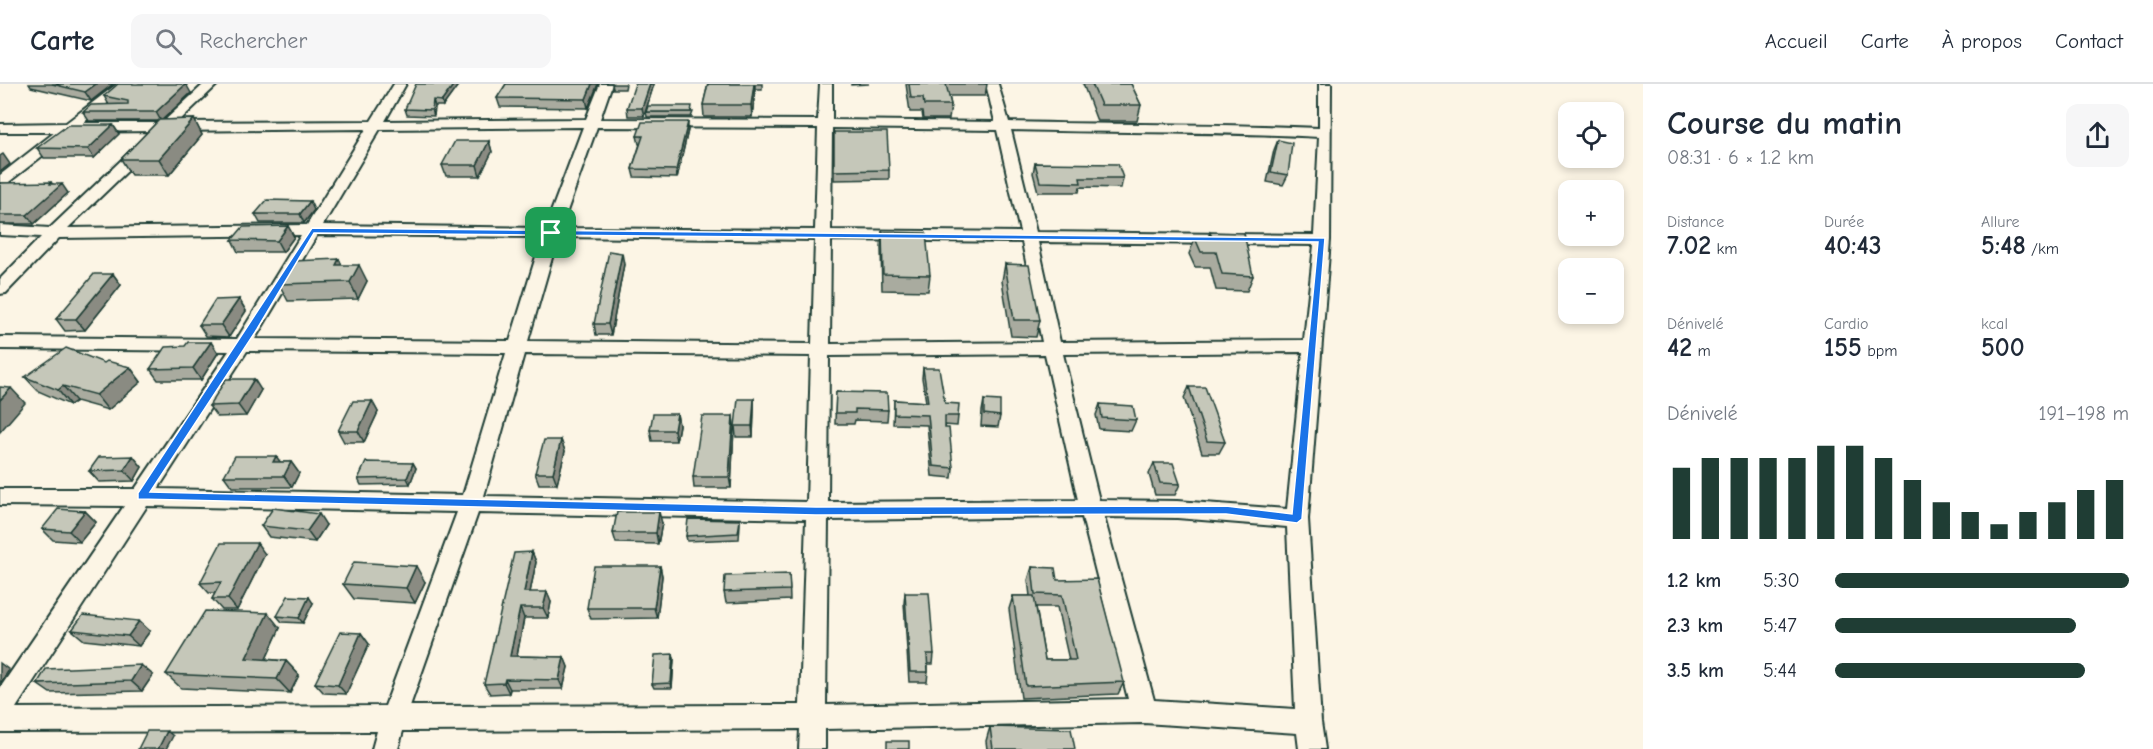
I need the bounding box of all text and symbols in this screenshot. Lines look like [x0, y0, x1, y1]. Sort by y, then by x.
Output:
search box [131, 14, 551, 68]
text: Carte [30, 25, 95, 57]
icon: search [152, 25, 185, 58]
text: Rechercher [200, 28, 307, 54]
text: Accueil [1765, 29, 1828, 53]
text: Carte [1861, 29, 1909, 53]
text: À propos [1942, 29, 2022, 53]
text: Contact [2055, 29, 2123, 53]
map controls [1558, 102, 1624, 324]
button: locate [1558, 102, 1624, 168]
text: Course du matin [1667, 104, 1902, 142]
button: share [2066, 104, 2129, 167]
text: 08:31 · 6 × 1.2 km [1667, 146, 1814, 169]
button: + [1558, 180, 1624, 246]
pin [525, 207, 576, 258]
text: Distance [1667, 213, 1724, 231]
text: Durée [1824, 213, 1864, 231]
text: Allure [1981, 213, 2020, 231]
icon: arrive [534, 216, 567, 249]
text: 7.02 [1667, 231, 1711, 261]
text: 40:43 [1824, 231, 1881, 261]
text: 5:48 [1981, 231, 2026, 261]
text: km [1711, 240, 1738, 258]
text: /km [2026, 240, 2059, 258]
button: − [1558, 258, 1624, 324]
text: Dénivelé [1667, 315, 1723, 333]
text: Cardio [1824, 315, 1869, 333]
text: kcal [1981, 315, 2008, 333]
text: 42 [1667, 333, 1692, 363]
text: 155 [1824, 333, 1862, 363]
text: 500 [1981, 333, 2025, 363]
text: m [1692, 342, 1711, 360]
text: bpm [1862, 342, 1897, 360]
text: Dénivelé [1667, 402, 1738, 425]
text: 191–198 m [2038, 402, 2129, 425]
text: 1.2 km [1667, 569, 1721, 592]
text: 5:30 [1763, 569, 1800, 592]
text: 2.3 km [1667, 614, 1723, 637]
text: 5:47 [1763, 614, 1797, 637]
text: 3.5 km [1667, 659, 1724, 682]
text: 5:44 [1763, 659, 1797, 682]

